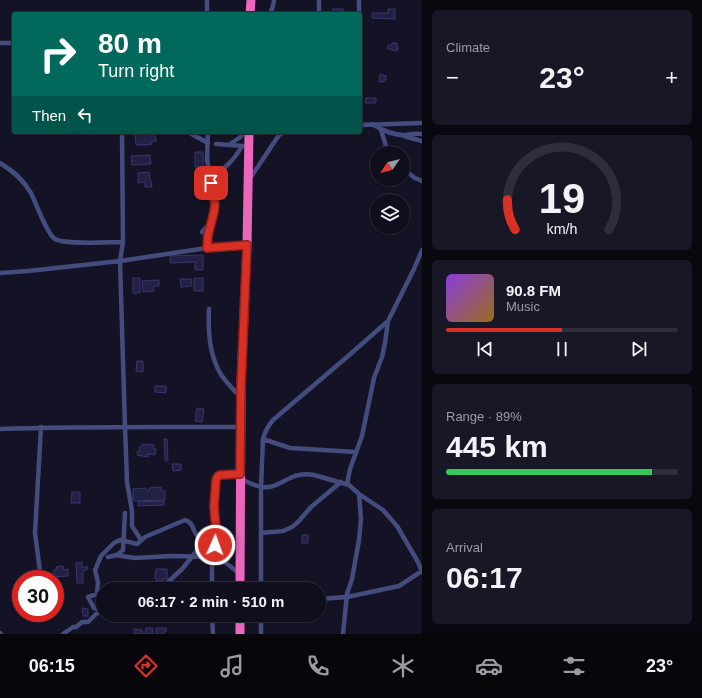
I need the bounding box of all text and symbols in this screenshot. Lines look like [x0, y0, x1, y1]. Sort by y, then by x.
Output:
icon: right [32, 28, 84, 80]
text: 80 m [98, 28, 162, 59]
text: Climate [446, 40, 490, 55]
text: Turn right [98, 61, 174, 81]
text: 23° [539, 61, 585, 94]
text: − [446, 65, 459, 90]
text: + [665, 65, 678, 90]
icon: left [74, 104, 96, 126]
text: Then [32, 107, 66, 124]
north arrow [370, 146, 410, 186]
map controls [370, 146, 410, 234]
pin [194, 166, 228, 200]
icon: arrive [200, 172, 222, 194]
text: 19 [539, 175, 585, 222]
button: layers [370, 194, 410, 234]
text: km/h [547, 221, 578, 237]
text: 90.8 FM [506, 282, 561, 299]
text: Music [506, 299, 540, 314]
icon: previous [474, 338, 496, 360]
icon: pause [551, 338, 573, 360]
icon: next [628, 338, 650, 360]
text: Range · 89% [446, 409, 522, 424]
text: 445 km [446, 430, 548, 463]
position arrow [194, 524, 236, 566]
text: Arrival [446, 540, 483, 555]
text: 06:17 [446, 561, 523, 594]
speed limit sign: 30 [12, 570, 64, 622]
text: 06:17 · 2 min · 510 m [138, 593, 284, 610]
icon: directions [132, 652, 160, 680]
icon: music [218, 652, 246, 680]
icon: phone [304, 652, 332, 680]
icon: climate [389, 652, 417, 680]
icon: car [475, 652, 503, 680]
icon: filters [560, 652, 588, 680]
text: 06:15 [29, 656, 75, 676]
text: 23° [646, 656, 673, 676]

